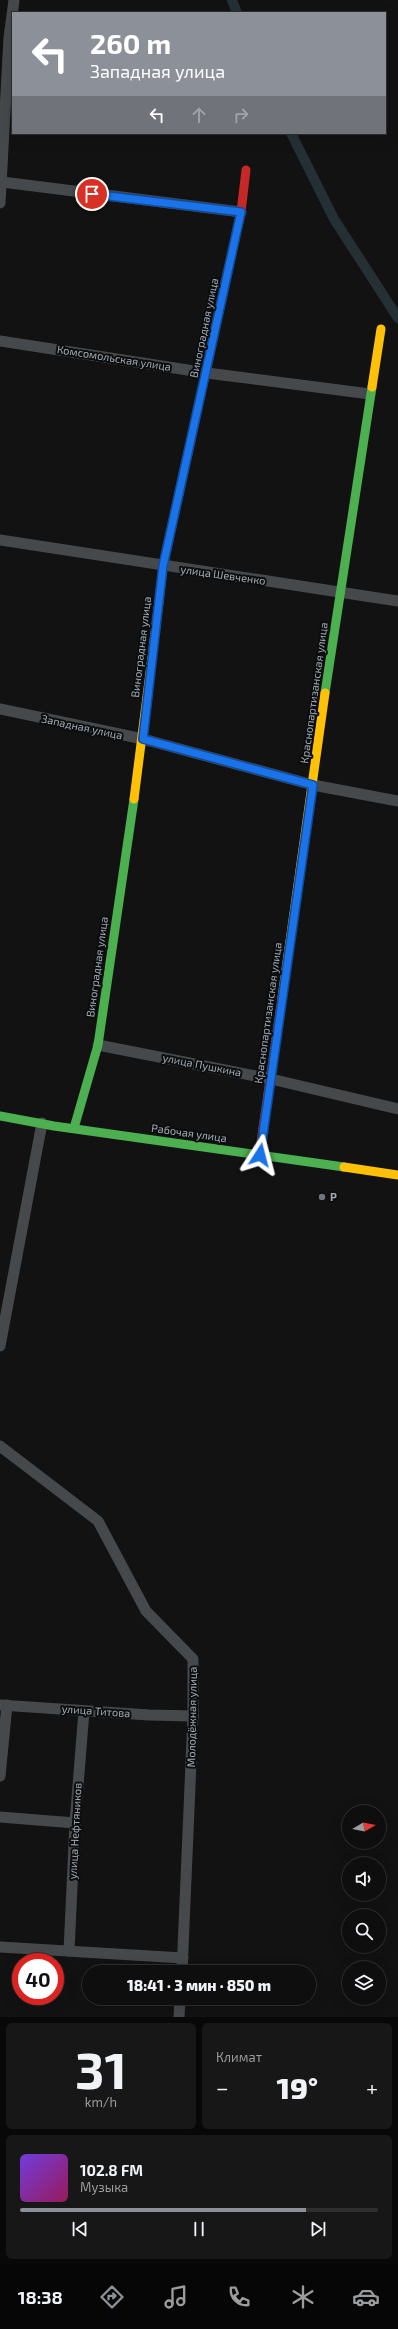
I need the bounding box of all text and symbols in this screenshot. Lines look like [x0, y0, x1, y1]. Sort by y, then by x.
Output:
text: 260 m [90, 26, 171, 60]
icon: left [24, 28, 76, 80]
text: Западная улица [90, 60, 225, 82]
icon: left [146, 104, 168, 126]
icon: ahead [188, 104, 210, 126]
icon: right [230, 104, 252, 126]
pin [75, 177, 109, 211]
icon: arrive [81, 183, 103, 205]
street label: Виноградная улица [187, 277, 221, 379]
street label: Комсомольская улица [56, 342, 172, 374]
street label: улица Шевченко [180, 562, 266, 588]
street label: Виноградная улица [128, 596, 154, 698]
street label: Краснопартизанская улица [297, 622, 331, 764]
street label: Западная улица [40, 712, 124, 742]
street label: Виноградная улица [83, 916, 111, 1018]
street label: Краснопартизанская улица [251, 942, 285, 1084]
street label: улица Пушкина [161, 1050, 243, 1080]
street label: Рабочая улица [150, 1121, 228, 1145]
position arrow [239, 1134, 281, 1176]
place label: Р [330, 1190, 337, 1203]
marker: Р [317, 1192, 327, 1202]
street label: Молодёжная улица [184, 1667, 200, 1767]
street label: улица Титова [61, 1702, 131, 1720]
street label: улица Нефтяников [65, 1782, 85, 1880]
north arrow [342, 1805, 386, 1849]
map controls [342, 1805, 386, 2005]
button: sound [342, 1857, 386, 1901]
button: search [342, 1909, 386, 1953]
speed limit sign: 40 [12, 1953, 64, 2005]
button: layers [342, 1961, 386, 2005]
text: 18:41 · 3 мин · 850 m [127, 1976, 271, 1994]
text: 31 [75, 2037, 127, 2099]
text: Климат [216, 2049, 262, 2065]
text: 19° [277, 2069, 318, 2105]
text: − [216, 2074, 229, 2100]
text: + [366, 2074, 378, 2100]
text: km/h [85, 2094, 117, 2110]
text: 102.8 FM [80, 2161, 143, 2179]
text: Музыка [80, 2179, 128, 2195]
icon: previous [69, 2218, 91, 2240]
icon: pause [188, 2218, 210, 2240]
icon: next [307, 2218, 329, 2240]
icon: directions [98, 2283, 126, 2311]
icon: music [162, 2283, 190, 2311]
icon: phone [225, 2283, 253, 2311]
icon: climate [289, 2283, 317, 2311]
icon: car [352, 2283, 380, 2311]
text: 18:38 [18, 2286, 63, 2308]

